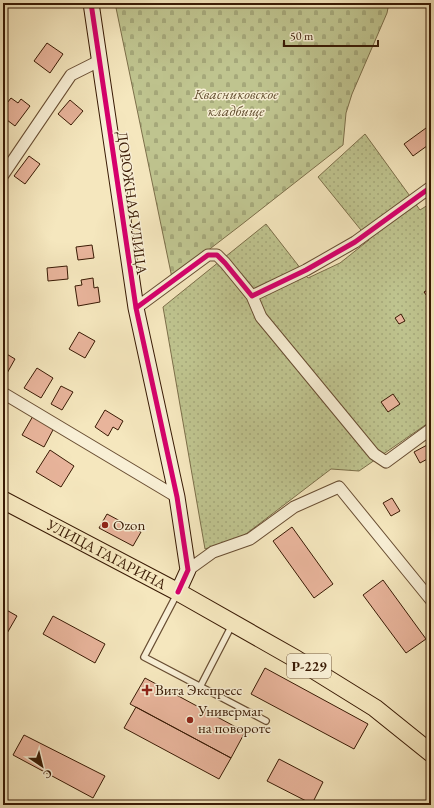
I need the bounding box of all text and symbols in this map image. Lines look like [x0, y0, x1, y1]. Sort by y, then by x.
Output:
scale bar [284, 22, 378, 48]
text: 50 m [290, 28, 314, 44]
park label: Квасниковское кладбище [193, 84, 279, 120]
street label: ДОРОЖНАЯ УЛИЦА [113, 130, 152, 277]
street label: УЛИЦА ГАГАРИНА [43, 514, 171, 594]
place label: Ozon [113, 515, 146, 534]
marker: Ozon [100, 520, 110, 530]
road number: Р-229 [287, 654, 331, 678]
place label: Вита Экспресс [155, 680, 242, 699]
marker: Вита Экспресс [142, 685, 152, 695]
place label: Универмаг на повороте [197, 701, 271, 737]
marker: Универмаг на повороте [185, 715, 195, 725]
north arrow [22, 746, 62, 786]
text: С [40, 766, 55, 782]

